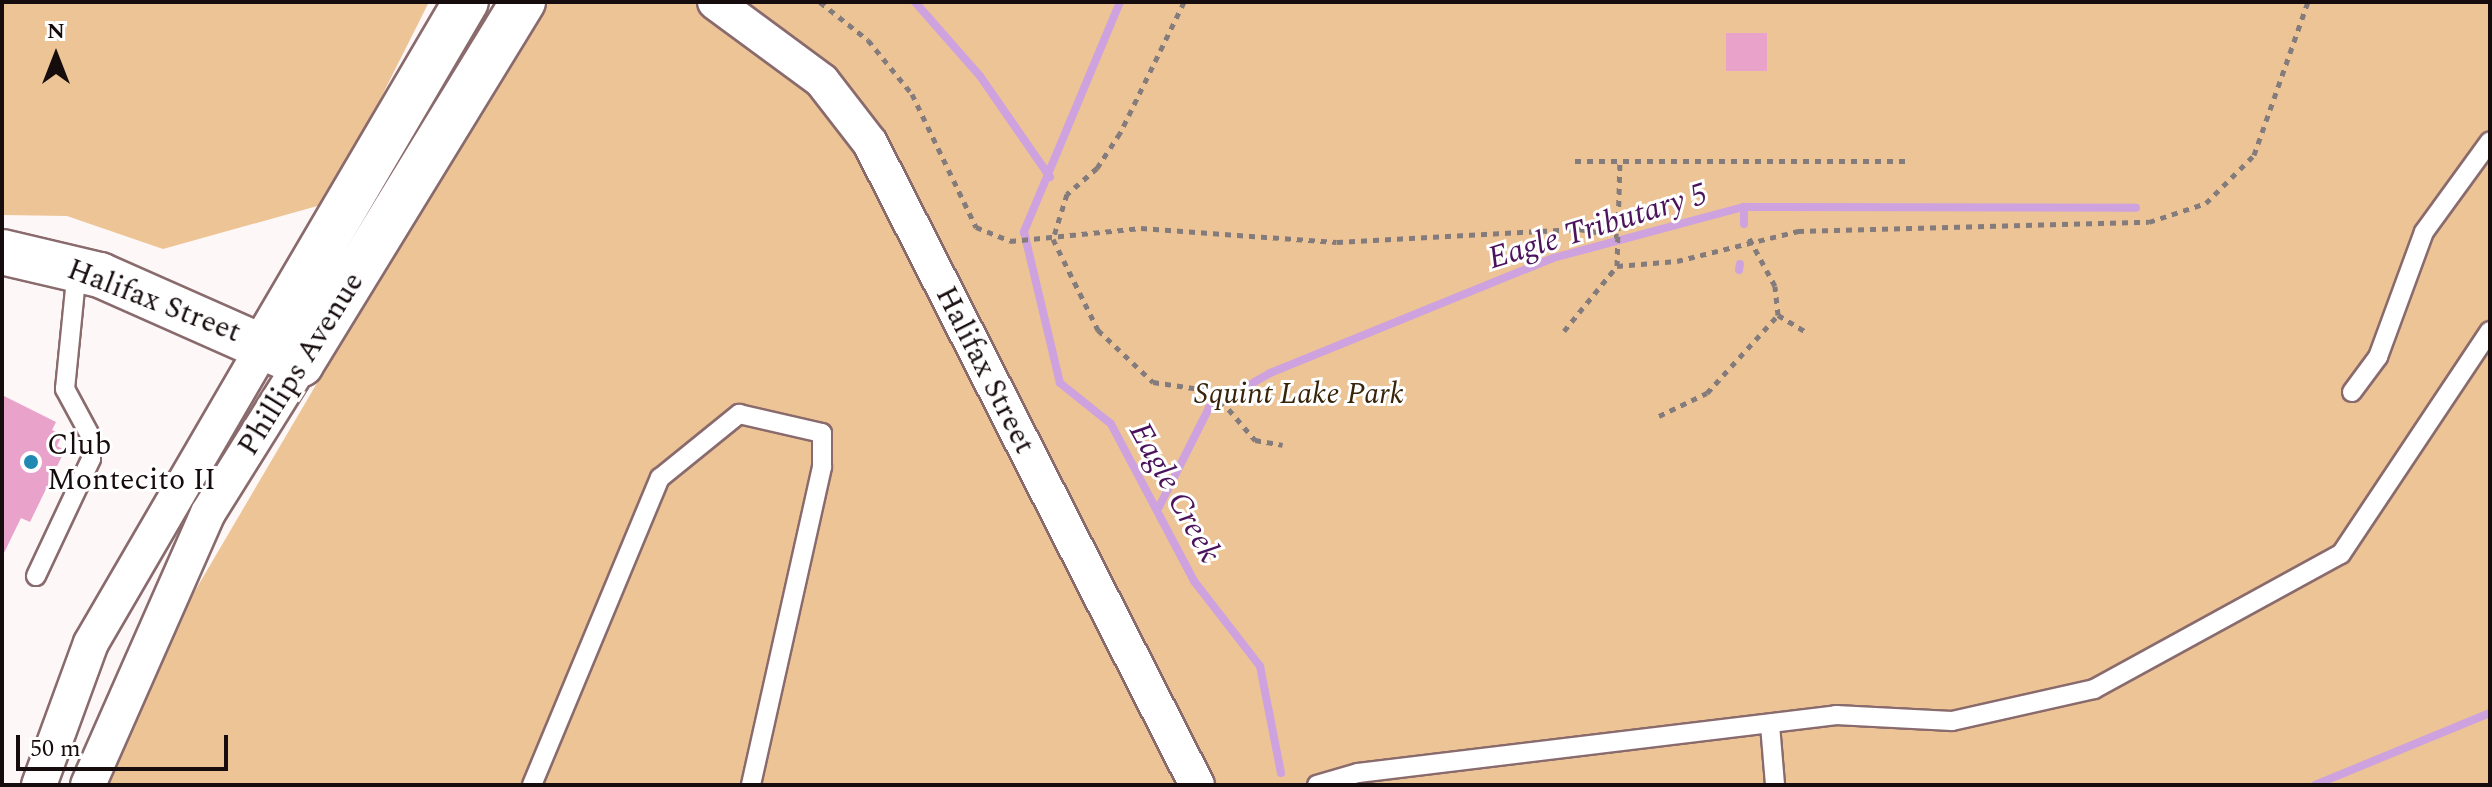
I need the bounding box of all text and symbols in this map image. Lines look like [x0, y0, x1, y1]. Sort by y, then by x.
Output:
text: N [47, 15, 65, 48]
north arrow [16, 16, 96, 96]
water label: Eagle Tributary 5 [1484, 175, 1712, 279]
street label: Halifax Street [62, 251, 246, 351]
street label: Phillips Avenue [230, 266, 372, 462]
street label: Halifax Street [927, 280, 1043, 460]
park label: Squint Lake Park [1194, 376, 1404, 412]
water label: Eagle Creek [1120, 416, 1228, 570]
place label: Club Montecito II [47, 427, 216, 498]
marker: Club Montecito II [22, 453, 40, 471]
scale bar [20, 719, 232, 769]
text: 50 m [30, 731, 81, 767]

